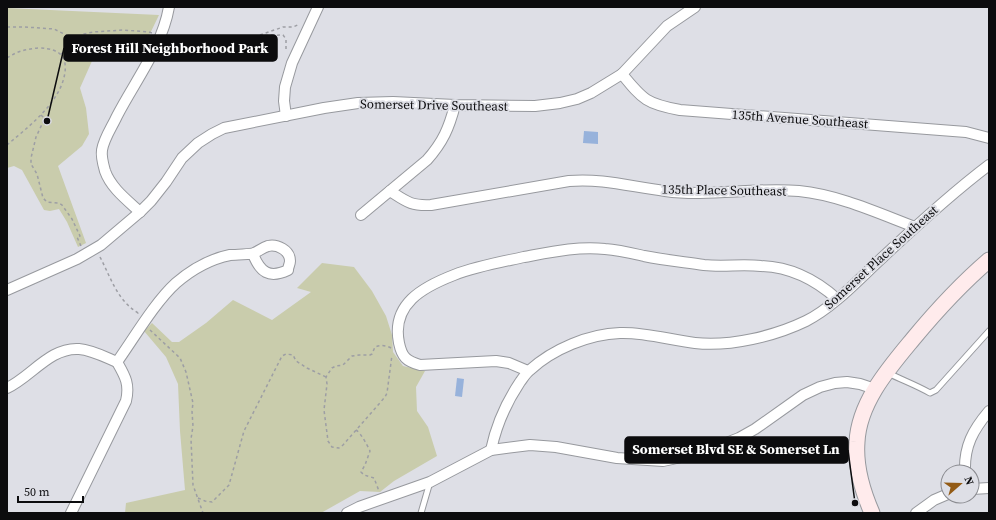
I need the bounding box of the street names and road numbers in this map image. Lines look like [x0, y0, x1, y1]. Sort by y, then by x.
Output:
street label: Somerset Drive Southeast [360, 95, 509, 115]
street label: 135th Avenue Southeast [731, 106, 869, 132]
street label: 135th Place Southeast [661, 180, 787, 200]
street label: Somerset Place Southeast [821, 201, 942, 313]

